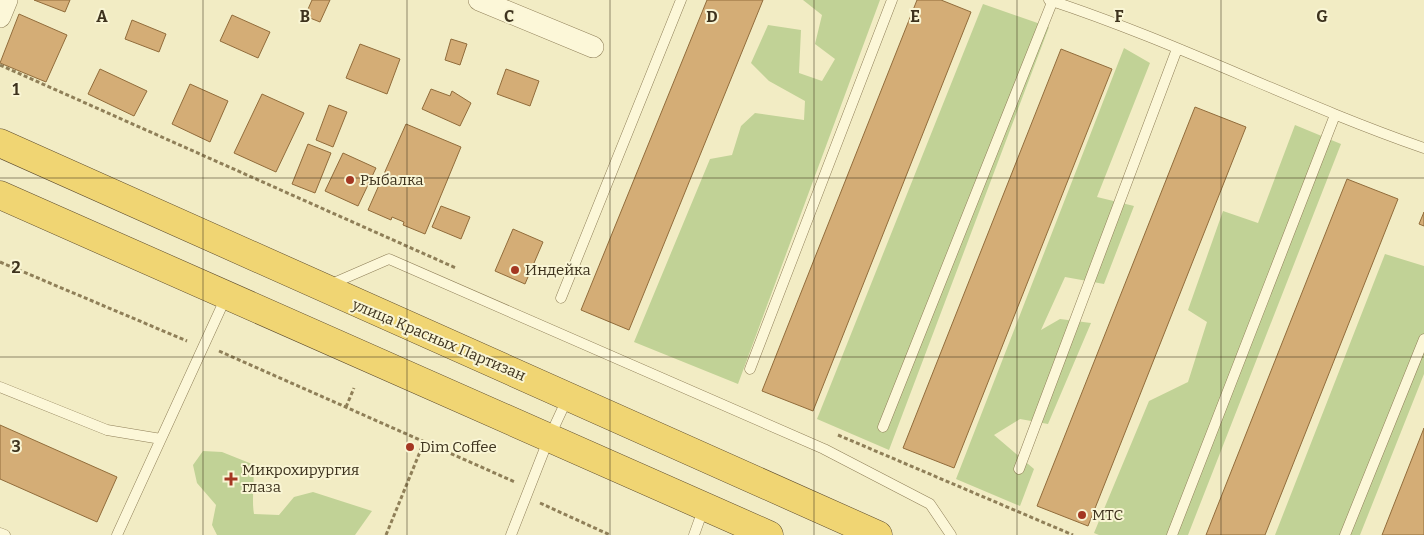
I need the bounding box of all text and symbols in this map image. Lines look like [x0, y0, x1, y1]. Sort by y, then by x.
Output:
text: A [96, 7, 108, 26]
text: B [300, 7, 310, 26]
text: C [504, 7, 514, 26]
text: D [706, 7, 718, 26]
text: E [910, 7, 920, 26]
text: F [1115, 7, 1124, 26]
text: G [1316, 7, 1328, 26]
text: 1 [13, 80, 20, 99]
place label: Рыбалка [360, 171, 424, 189]
marker: Рыбалка [344, 174, 356, 186]
text: 2 [11, 258, 21, 277]
place label: Индейка [525, 261, 591, 279]
marker: Индейка [509, 264, 521, 276]
street label: улица Красных Партизан [349, 295, 528, 385]
text: 3 [11, 437, 21, 456]
place label: Dim Coffee [420, 438, 497, 456]
marker: Dim Coffee [404, 441, 416, 453]
place label: Микрохирургия глаза [242, 461, 359, 496]
marker: Микрохирургия глаза [224, 472, 238, 486]
place label: МТС [1092, 506, 1123, 524]
marker: МТС [1076, 509, 1088, 521]

